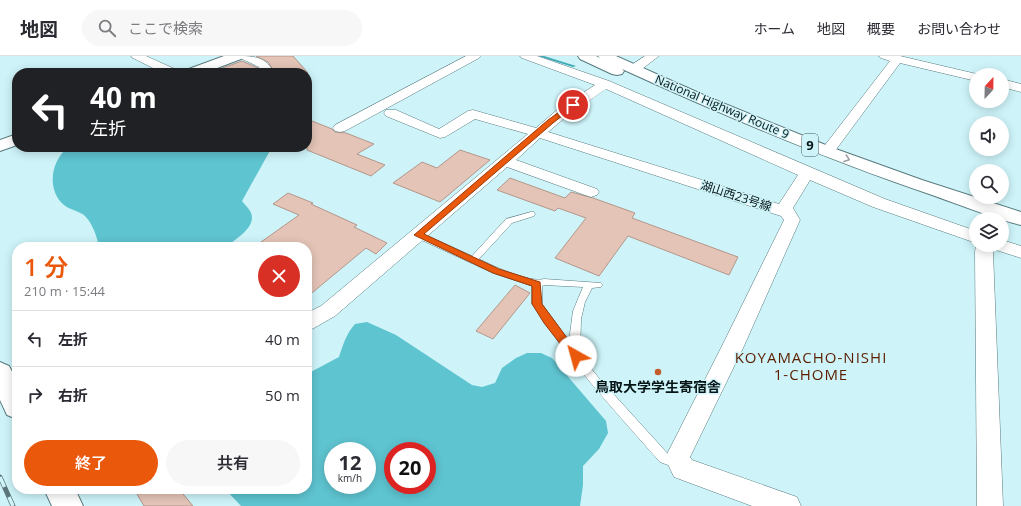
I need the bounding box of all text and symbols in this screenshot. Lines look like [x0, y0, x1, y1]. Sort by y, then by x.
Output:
search box [82, 10, 362, 46]
text: 地図 [20, 16, 58, 42]
icon: search [96, 17, 118, 39]
text: ここで検索 [128, 18, 203, 38]
text: ホーム [753, 19, 795, 38]
text: 地図 [817, 19, 845, 38]
text: 概要 [867, 19, 895, 38]
text: お問い合わせ [917, 19, 1001, 38]
north arrow [969, 68, 1009, 108]
map controls [969, 68, 1009, 252]
street label: National Highway Route 9 [652, 71, 792, 143]
text: 40 m [90, 78, 157, 116]
icon: left [24, 84, 76, 136]
pin [556, 88, 590, 122]
icon: arrive [562, 94, 584, 116]
text: 左折 [90, 116, 126, 140]
button: sound [969, 116, 1009, 156]
road number: 9 [802, 134, 818, 156]
one-way arrow [844, 155, 851, 163]
button: search [969, 164, 1009, 204]
street label: 湖山西23号線 [698, 176, 774, 215]
button: layers [969, 212, 1009, 252]
text: 1 分 [24, 250, 68, 283]
button: close [258, 255, 300, 297]
text: 210 m · 15:44 [24, 282, 105, 300]
icon: left [24, 328, 46, 350]
text: 左折 [58, 329, 88, 349]
text: 40 m [265, 329, 300, 349]
position arrow [555, 335, 597, 377]
district label: KOYAMACHO-NISHI 1-CHOME [735, 347, 887, 384]
marker: 鳥取大学学生寄宿舎 [653, 367, 663, 377]
place label: 鳥取大学学生寄宿舎 [595, 377, 721, 396]
icon: right [24, 384, 46, 406]
text: 右折 [58, 385, 88, 405]
text: 50 m [265, 385, 300, 405]
button: 終了 [24, 440, 158, 486]
button: 共有 [166, 440, 300, 486]
speed limit sign: 20 [384, 442, 436, 494]
text: 12 [339, 449, 361, 476]
text: km/h [338, 471, 362, 485]

